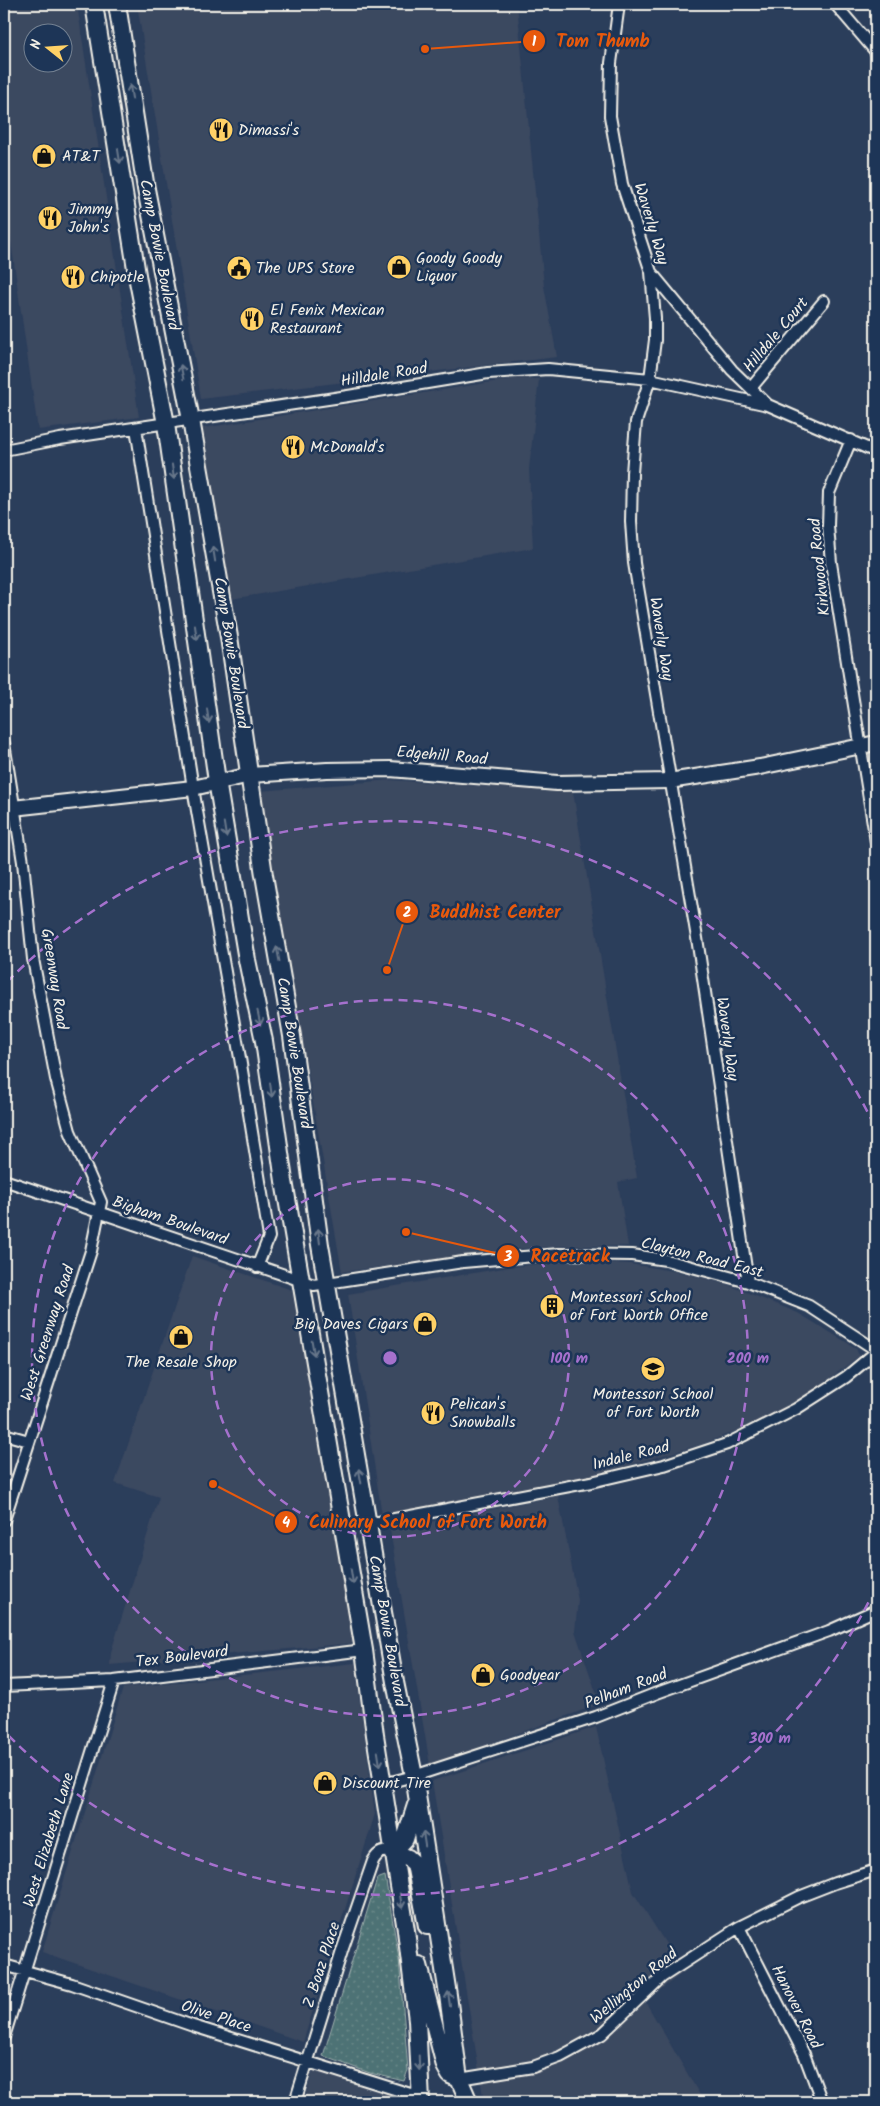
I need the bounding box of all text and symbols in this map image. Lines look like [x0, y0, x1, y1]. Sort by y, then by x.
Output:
north arrow [22, 22, 72, 72]
callout: Tom Thumb [521, 24, 660, 57]
text: Tom Thumb [556, 28, 650, 57]
text: 1 [532, 30, 537, 54]
text: N [25, 37, 48, 52]
one-way arrow [125, 84, 135, 100]
restaurant icon: Dimassi's [208, 117, 234, 143]
place label: Dimassi's [238, 118, 299, 143]
shop icon: AT&T [31, 143, 57, 169]
place label: AT&T [62, 144, 102, 169]
one-way arrow [114, 147, 124, 163]
street label: Camp Bowie Boulevard [132, 177, 186, 334]
street label: Waverly Way [627, 180, 675, 269]
place label: Jimmy John's [68, 197, 113, 240]
restaurant icon: Jimmy John's [37, 205, 63, 231]
place label: Goody Goody Liquor [416, 246, 502, 289]
shop icon: Goody Goody Liquor [386, 254, 412, 280]
public building icon: The UPS Store [226, 255, 252, 281]
place label: The UPS Store [256, 256, 354, 281]
restaurant icon: Chipotle [60, 264, 86, 290]
place label: Chipotle [90, 265, 144, 290]
street label: Hilldale Court [737, 291, 815, 378]
place label: El Fenix Mexican Restaurant [270, 298, 384, 341]
restaurant icon: El Fenix Mexican Restaurant [239, 306, 265, 332]
street label: Hilldale Road [339, 356, 430, 394]
one-way arrow [177, 364, 186, 380]
restaurant icon: McDonald's [280, 434, 306, 460]
place label: McDonald's [310, 435, 385, 460]
one-way arrow [168, 464, 178, 480]
street label: Kirkwood Road [802, 516, 838, 617]
one-way arrow [209, 547, 219, 563]
street label: Camp Bowie Boulevard [207, 575, 255, 732]
street label: Waverly Way [642, 595, 680, 683]
one-way arrow [191, 625, 201, 641]
one-way arrow [203, 708, 213, 724]
street label: Edgehill Road [396, 740, 489, 773]
one-way arrow [221, 821, 231, 837]
callout: Buddhist Center [395, 895, 571, 928]
text: Buddhist Center [430, 899, 562, 928]
text: 2 [403, 901, 412, 925]
street label: Greenway Road [34, 927, 75, 1032]
one-way arrow [273, 947, 283, 963]
street label: Camp Bowie Boulevard [270, 975, 318, 1132]
street label: Waverly Way [709, 995, 745, 1083]
one-way arrow [255, 1009, 264, 1025]
one-way arrow [266, 1081, 276, 1097]
street label: Bigham Boulevard [109, 1190, 232, 1253]
one-way arrow [314, 1228, 324, 1244]
street label: Clayton Road East [638, 1231, 767, 1285]
callout: Racetrack [496, 1239, 620, 1272]
text: Racetrack [530, 1243, 611, 1272]
text: 3 [503, 1245, 512, 1269]
street label: West Greenway Road [14, 1261, 82, 1404]
place label: Montessori School of Fort Worth Office [570, 1285, 708, 1328]
building icon: Montessori School of Fort Worth Office [539, 1293, 565, 1319]
shop icon: Big Daves Cigars [412, 1311, 438, 1337]
place label: Big Daves Cigars [294, 1312, 408, 1337]
shop icon: The Resale Shop [168, 1324, 194, 1350]
one-way arrow [308, 1339, 318, 1355]
text: 100 m [550, 1347, 588, 1371]
text: 200 m [727, 1347, 769, 1371]
centre of rings [381, 1349, 399, 1367]
place label: The Resale Shop [125, 1350, 237, 1375]
school or university icon: Montessori School of Fort Worth [640, 1356, 666, 1382]
place label: Montessori School of Fort Worth [593, 1382, 713, 1425]
place label: Pelican's Snowballs [450, 1392, 516, 1435]
restaurant icon: Pelican's Snowballs [420, 1400, 446, 1426]
street label: Indale Road [590, 1434, 673, 1478]
one-way arrow [354, 1469, 364, 1485]
callout: Culinary School of Fort Worth [274, 1505, 557, 1538]
text: Culinary School of Fort Worth [309, 1509, 547, 1538]
text: 4 [282, 1511, 290, 1535]
street label: Camp Bowie Boulevard [361, 1553, 413, 1710]
one-way arrow [348, 1569, 358, 1585]
street label: Tex Boulevard [134, 1639, 231, 1675]
street label: Pelham Road [581, 1661, 672, 1716]
shop icon: Goodyear [470, 1662, 496, 1688]
place label: Goodyear [500, 1663, 561, 1688]
text: 300 m [748, 1727, 791, 1751]
one-way arrow [374, 1751, 384, 1767]
street label: West Elizabeth Lane [17, 1770, 81, 1910]
shop icon: Discount Tire [312, 1770, 338, 1796]
place label: Discount Tire [342, 1771, 431, 1796]
one-way arrow [418, 1831, 428, 1847]
one-way arrow [397, 1893, 407, 1909]
street label: Z Boaz Place [296, 1919, 348, 2011]
street label: Wellington Road [585, 1941, 684, 2030]
street label: Hanover Road [764, 1960, 828, 2054]
one-way arrow [443, 1991, 453, 2007]
street label: Olive Place [178, 1994, 254, 2040]
one-way arrow [414, 2054, 424, 2071]

